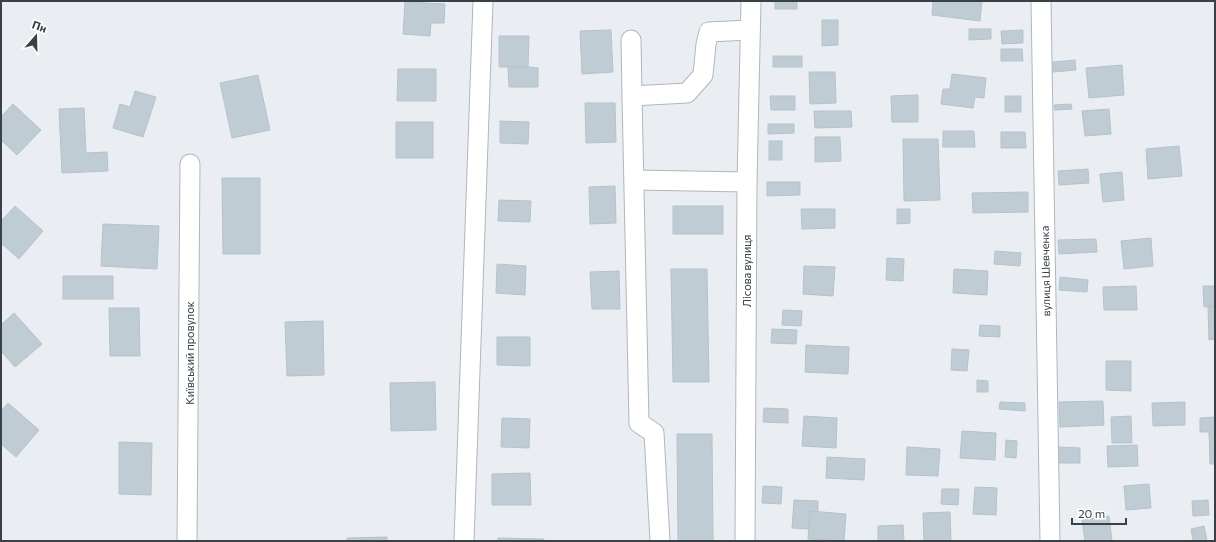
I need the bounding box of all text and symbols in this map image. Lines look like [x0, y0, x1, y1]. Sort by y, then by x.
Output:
north arrow [16, 16, 56, 56]
text: Пн [31, 18, 49, 35]
street label: вулиця Шевченка [1038, 226, 1052, 316]
street label: Лісова вулиця [740, 235, 753, 307]
street label: Київський провулок [183, 301, 196, 405]
scale bar [1072, 500, 1126, 526]
text: 20 m [1078, 506, 1105, 520]

